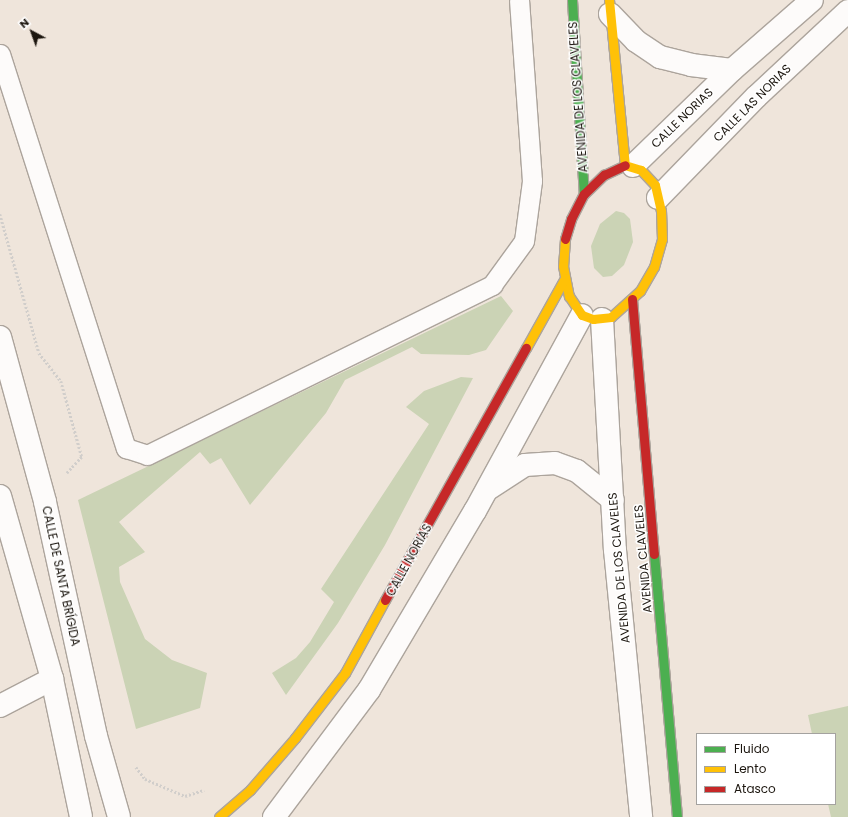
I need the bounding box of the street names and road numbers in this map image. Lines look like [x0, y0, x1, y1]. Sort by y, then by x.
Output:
street label: AVENIDA DE LOS CLAVELES [566, 21, 590, 173]
street label: CALLE LAS NORIAS [710, 61, 794, 145]
street label: CALLE NORIAS [648, 85, 716, 151]
street label: AVENIDA DE LOS CLAVELES [605, 492, 633, 644]
street label: AVENIDA CLAVELES [631, 504, 655, 614]
street label: CALLE DE SANTA BRÍGIDA [39, 505, 83, 647]
street label: CALLE NORIAS [383, 521, 435, 599]

